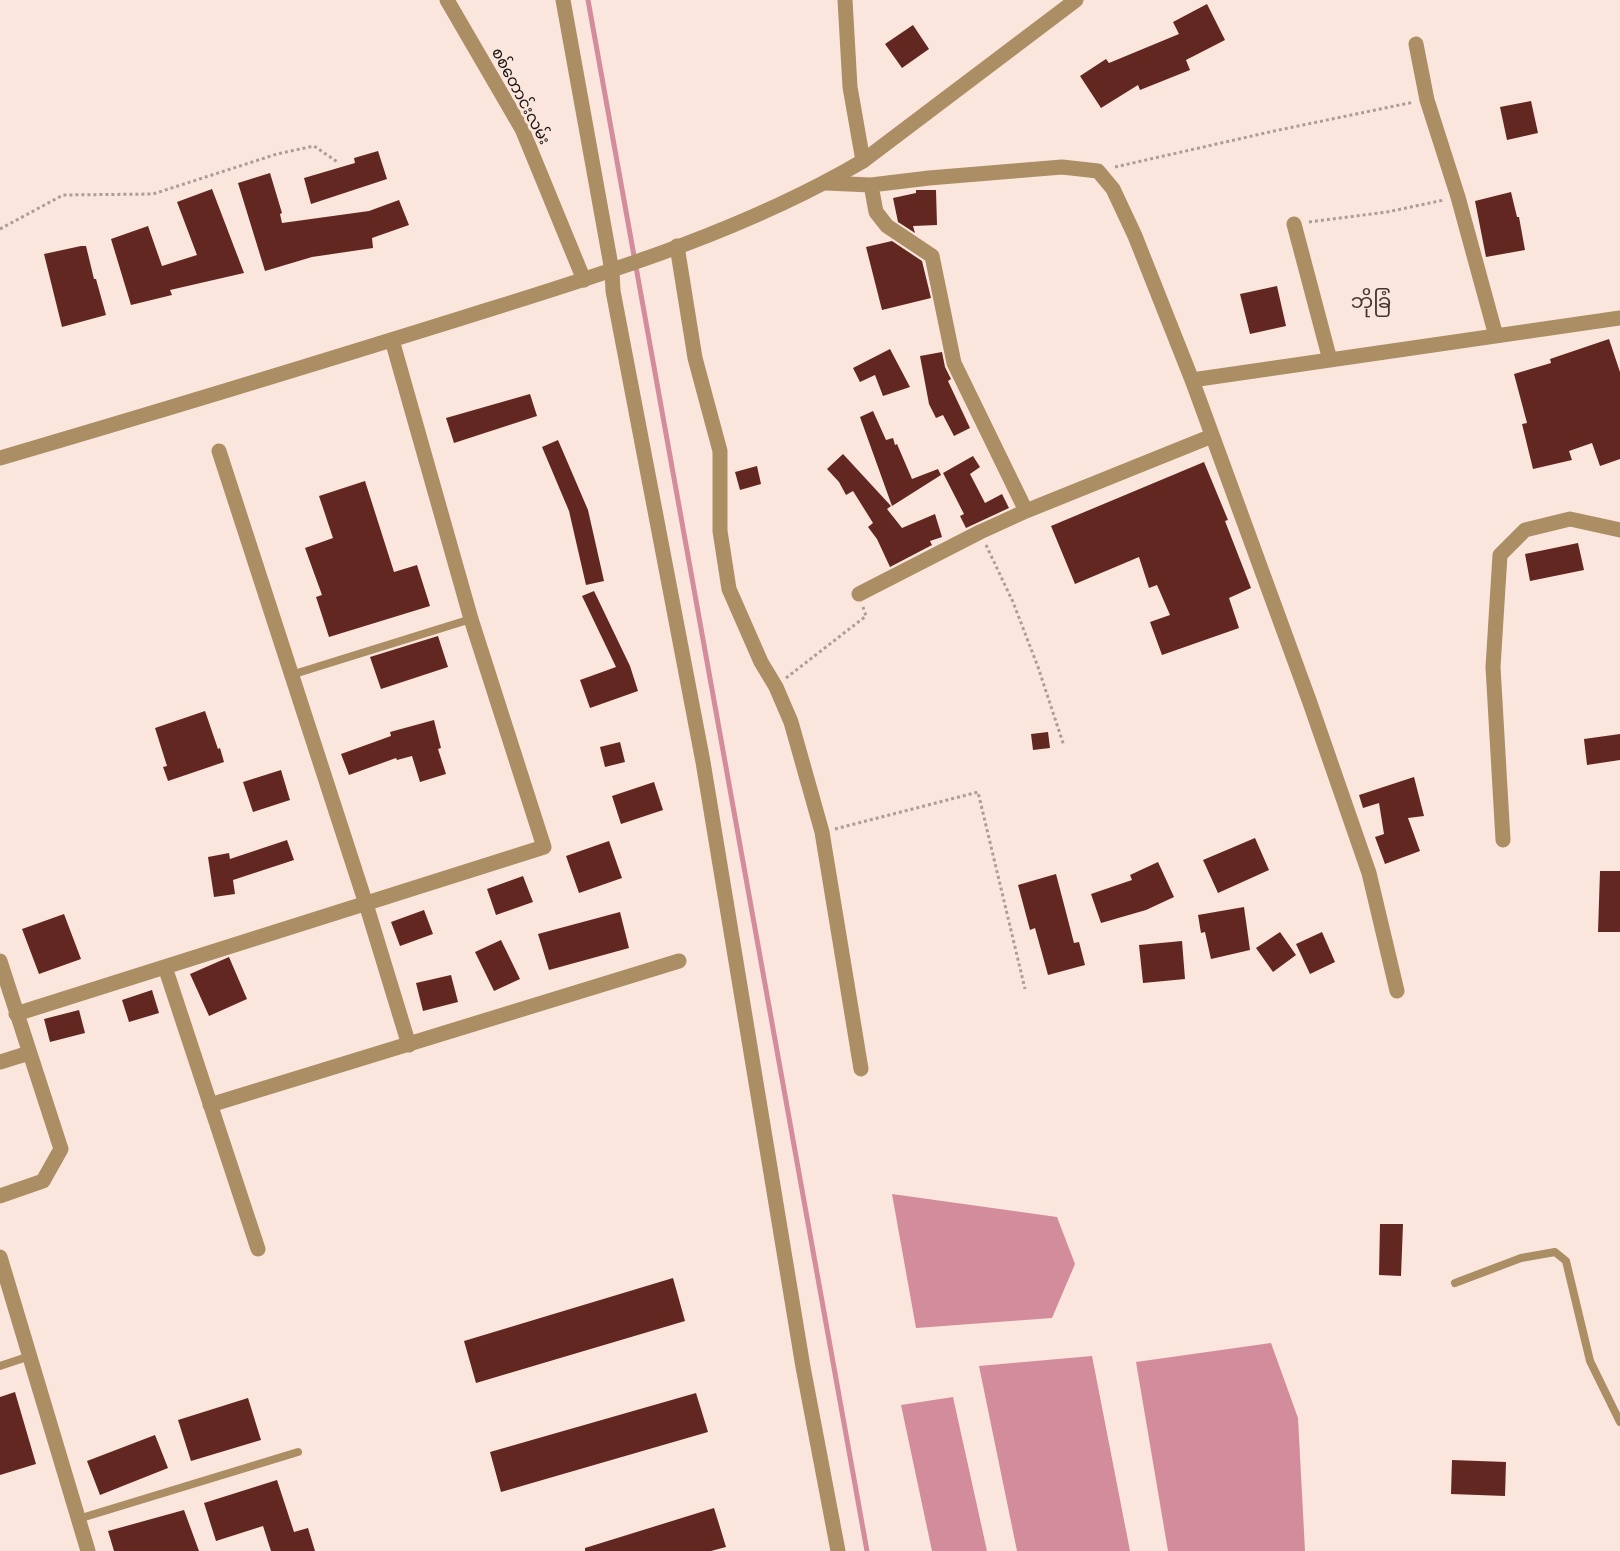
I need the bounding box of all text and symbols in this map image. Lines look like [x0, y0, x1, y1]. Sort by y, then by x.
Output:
street label: စစ်တောင်းလမ်း [487, 44, 555, 148]
district label: ဘိုခြံ [1351, 289, 1391, 313]

